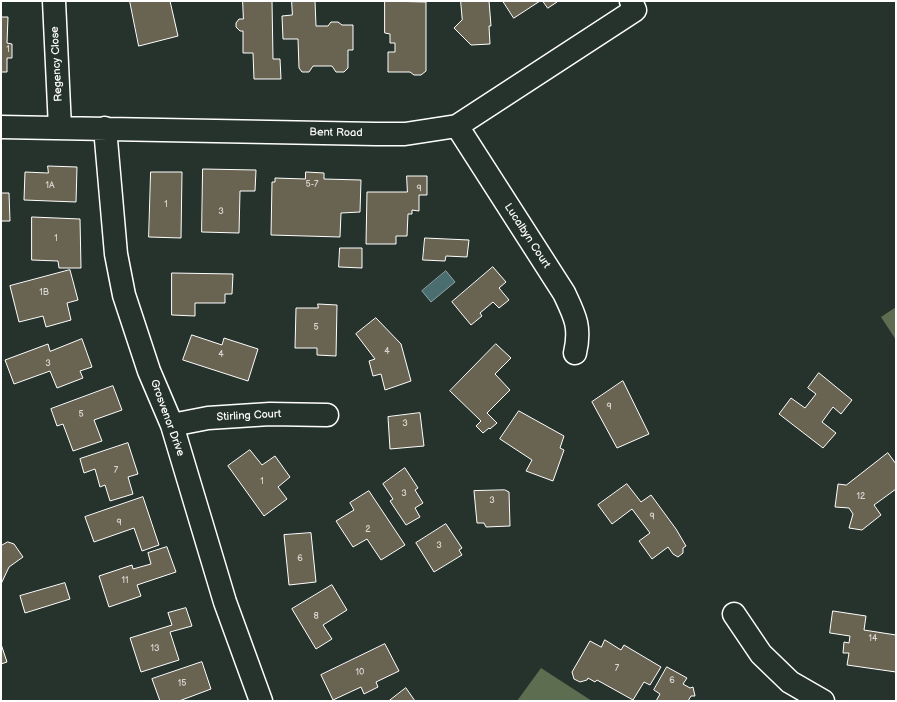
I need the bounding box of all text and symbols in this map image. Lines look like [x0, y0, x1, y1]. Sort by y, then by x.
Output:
street label: Regency Close [48, 26, 66, 102]
house number: 1 [6, 45, 10, 55]
street label: Bent Road [309, 126, 363, 140]
house number: 5-7 [306, 180, 318, 190]
house number: 1A [46, 181, 54, 191]
house number: 9 [416, 184, 422, 194]
house number: 1 [164, 200, 168, 210]
street label: Lucalbyn Court [501, 201, 553, 271]
house number: 3 [218, 207, 224, 217]
house number: 1 [54, 234, 58, 244]
house number: 1B [39, 288, 49, 298]
house number: 5 [313, 323, 319, 333]
house number: 4 [384, 347, 390, 357]
house number: 4 [218, 350, 224, 360]
house number: 3 [45, 359, 51, 369]
street label: Grosvenor Drive [147, 378, 187, 458]
house number: 9 [606, 402, 612, 412]
street label: Stirling Court [216, 408, 282, 424]
house number: 5 [78, 410, 84, 420]
house number: 3 [402, 419, 408, 429]
house number: 7 [114, 466, 118, 476]
house number: 1 [260, 477, 264, 487]
house number: 3 [401, 489, 407, 499]
house number: 12 [857, 492, 865, 502]
house number: 3 [489, 496, 495, 506]
house number: 9 [649, 512, 655, 522]
house number: 9 [116, 518, 122, 528]
house number: 2 [365, 525, 371, 535]
house number: 3 [436, 541, 442, 551]
house number: 6 [297, 554, 303, 564]
house number: 11 [122, 576, 128, 586]
house number: 8 [313, 612, 319, 622]
house number: 14 [869, 634, 877, 644]
house number: 13 [150, 644, 160, 654]
house number: 7 [615, 664, 619, 674]
house number: 10 [356, 668, 364, 678]
house number: 6 [669, 676, 675, 686]
house number: 15 [178, 679, 186, 689]

